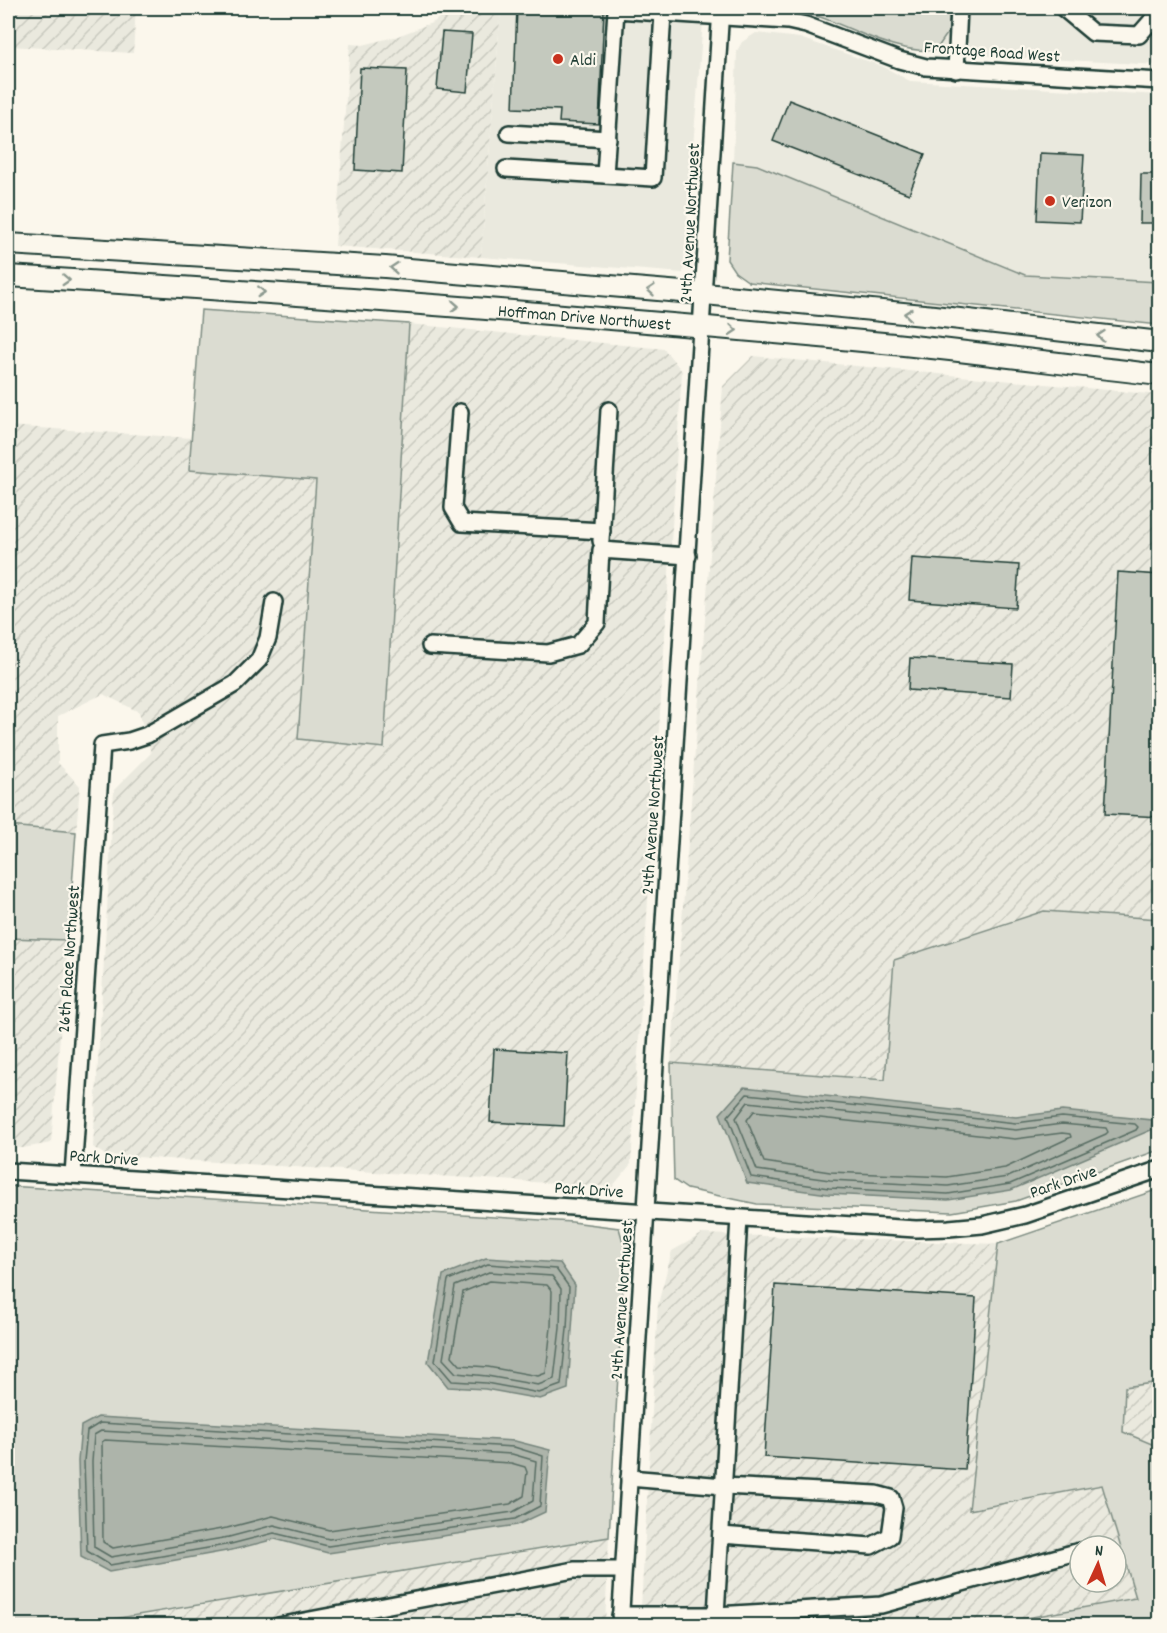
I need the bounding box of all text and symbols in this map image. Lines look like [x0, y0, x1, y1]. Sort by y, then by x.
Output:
street label: Frontage Road West [923, 36, 1061, 71]
place label: Aldi [570, 49, 596, 74]
marker: Aldi [551, 52, 565, 66]
street label: 24th Avenue Northwest [675, 142, 708, 304]
place label: Verizon [1062, 191, 1112, 216]
marker: Verizon [1043, 194, 1057, 208]
one-way arrow [389, 262, 398, 275]
one-way arrow [61, 273, 70, 286]
one-way arrow [646, 284, 655, 297]
one-way arrow [256, 285, 265, 298]
one-way arrow [450, 299, 460, 312]
street label: Hoffman Drive Northwest [497, 300, 672, 339]
one-way arrow [903, 308, 912, 321]
one-way arrow [728, 323, 738, 336]
one-way arrow [1097, 330, 1106, 343]
street label: 24th Avenue Northwest [636, 734, 673, 896]
street label: 26th Place Northwest [53, 884, 88, 1034]
street label: Park Drive [68, 1145, 139, 1174]
street label: Park Drive [1027, 1160, 1101, 1206]
street label: Park Drive [553, 1177, 624, 1206]
street label: 24th Avenue Northwest [605, 1219, 642, 1381]
north arrow [1068, 1534, 1128, 1594]
text: N [1094, 1540, 1104, 1563]

